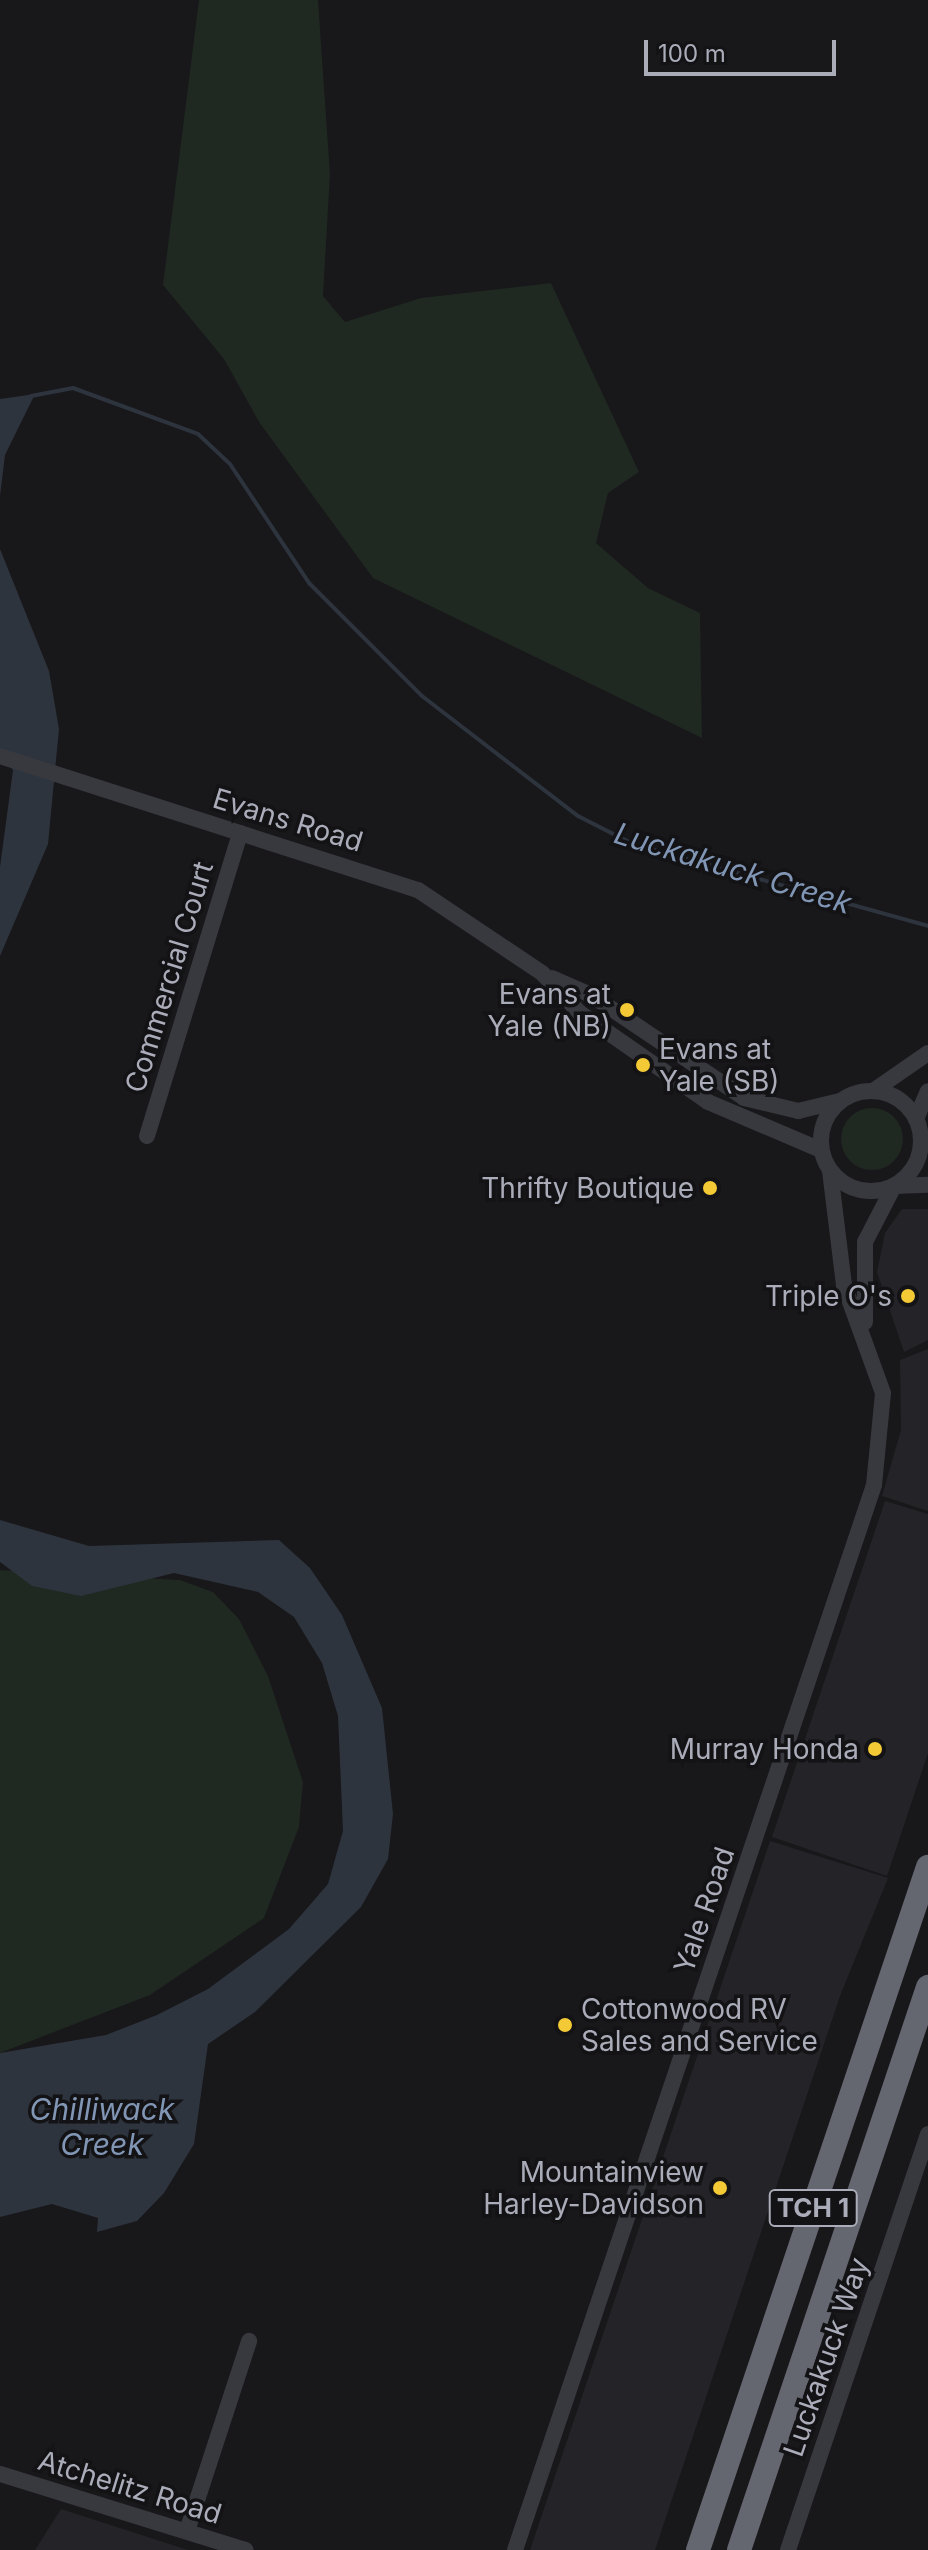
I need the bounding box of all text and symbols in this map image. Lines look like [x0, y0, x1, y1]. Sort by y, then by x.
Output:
scale bar [648, 24, 840, 74]
text: 100 m [658, 39, 726, 68]
street label: Evans Road [209, 781, 367, 859]
water label: Luckakuck Creek [610, 815, 856, 921]
street label: Commercial Court [118, 857, 220, 1097]
place label: Evans at Yale (NB) [487, 977, 611, 1043]
marker: Evans at Yale (NB) [618, 1001, 636, 1019]
place label: Evans at Yale (SB) [659, 1032, 779, 1098]
marker: Evans at Yale (SB) [634, 1056, 652, 1074]
place label: Thrifty Boutique [481, 1171, 694, 1205]
marker: Thrifty Boutique [701, 1179, 719, 1197]
place label: Triple O's [765, 1279, 892, 1313]
marker: Triple O's [899, 1287, 917, 1305]
place label: Murray Honda [670, 1732, 859, 1766]
marker: Murray Honda [866, 1740, 884, 1758]
street label: Yale Road [667, 1842, 741, 1978]
place label: Cottonwood RV Sales and Service [581, 1992, 818, 2058]
marker: Cottonwood RV Sales and Service [556, 2016, 574, 2034]
water label: Chilliwack Creek [30, 2091, 174, 2162]
place label: Mountainview Harley-Davidson [483, 2155, 704, 2221]
marker: Mountainview Harley-Davidson [711, 2179, 729, 2197]
road number: TCH 1 [767, 2186, 859, 2230]
street label: Luckakuck Way [776, 2253, 876, 2461]
street label: Atchelitz Road [34, 2443, 226, 2531]

